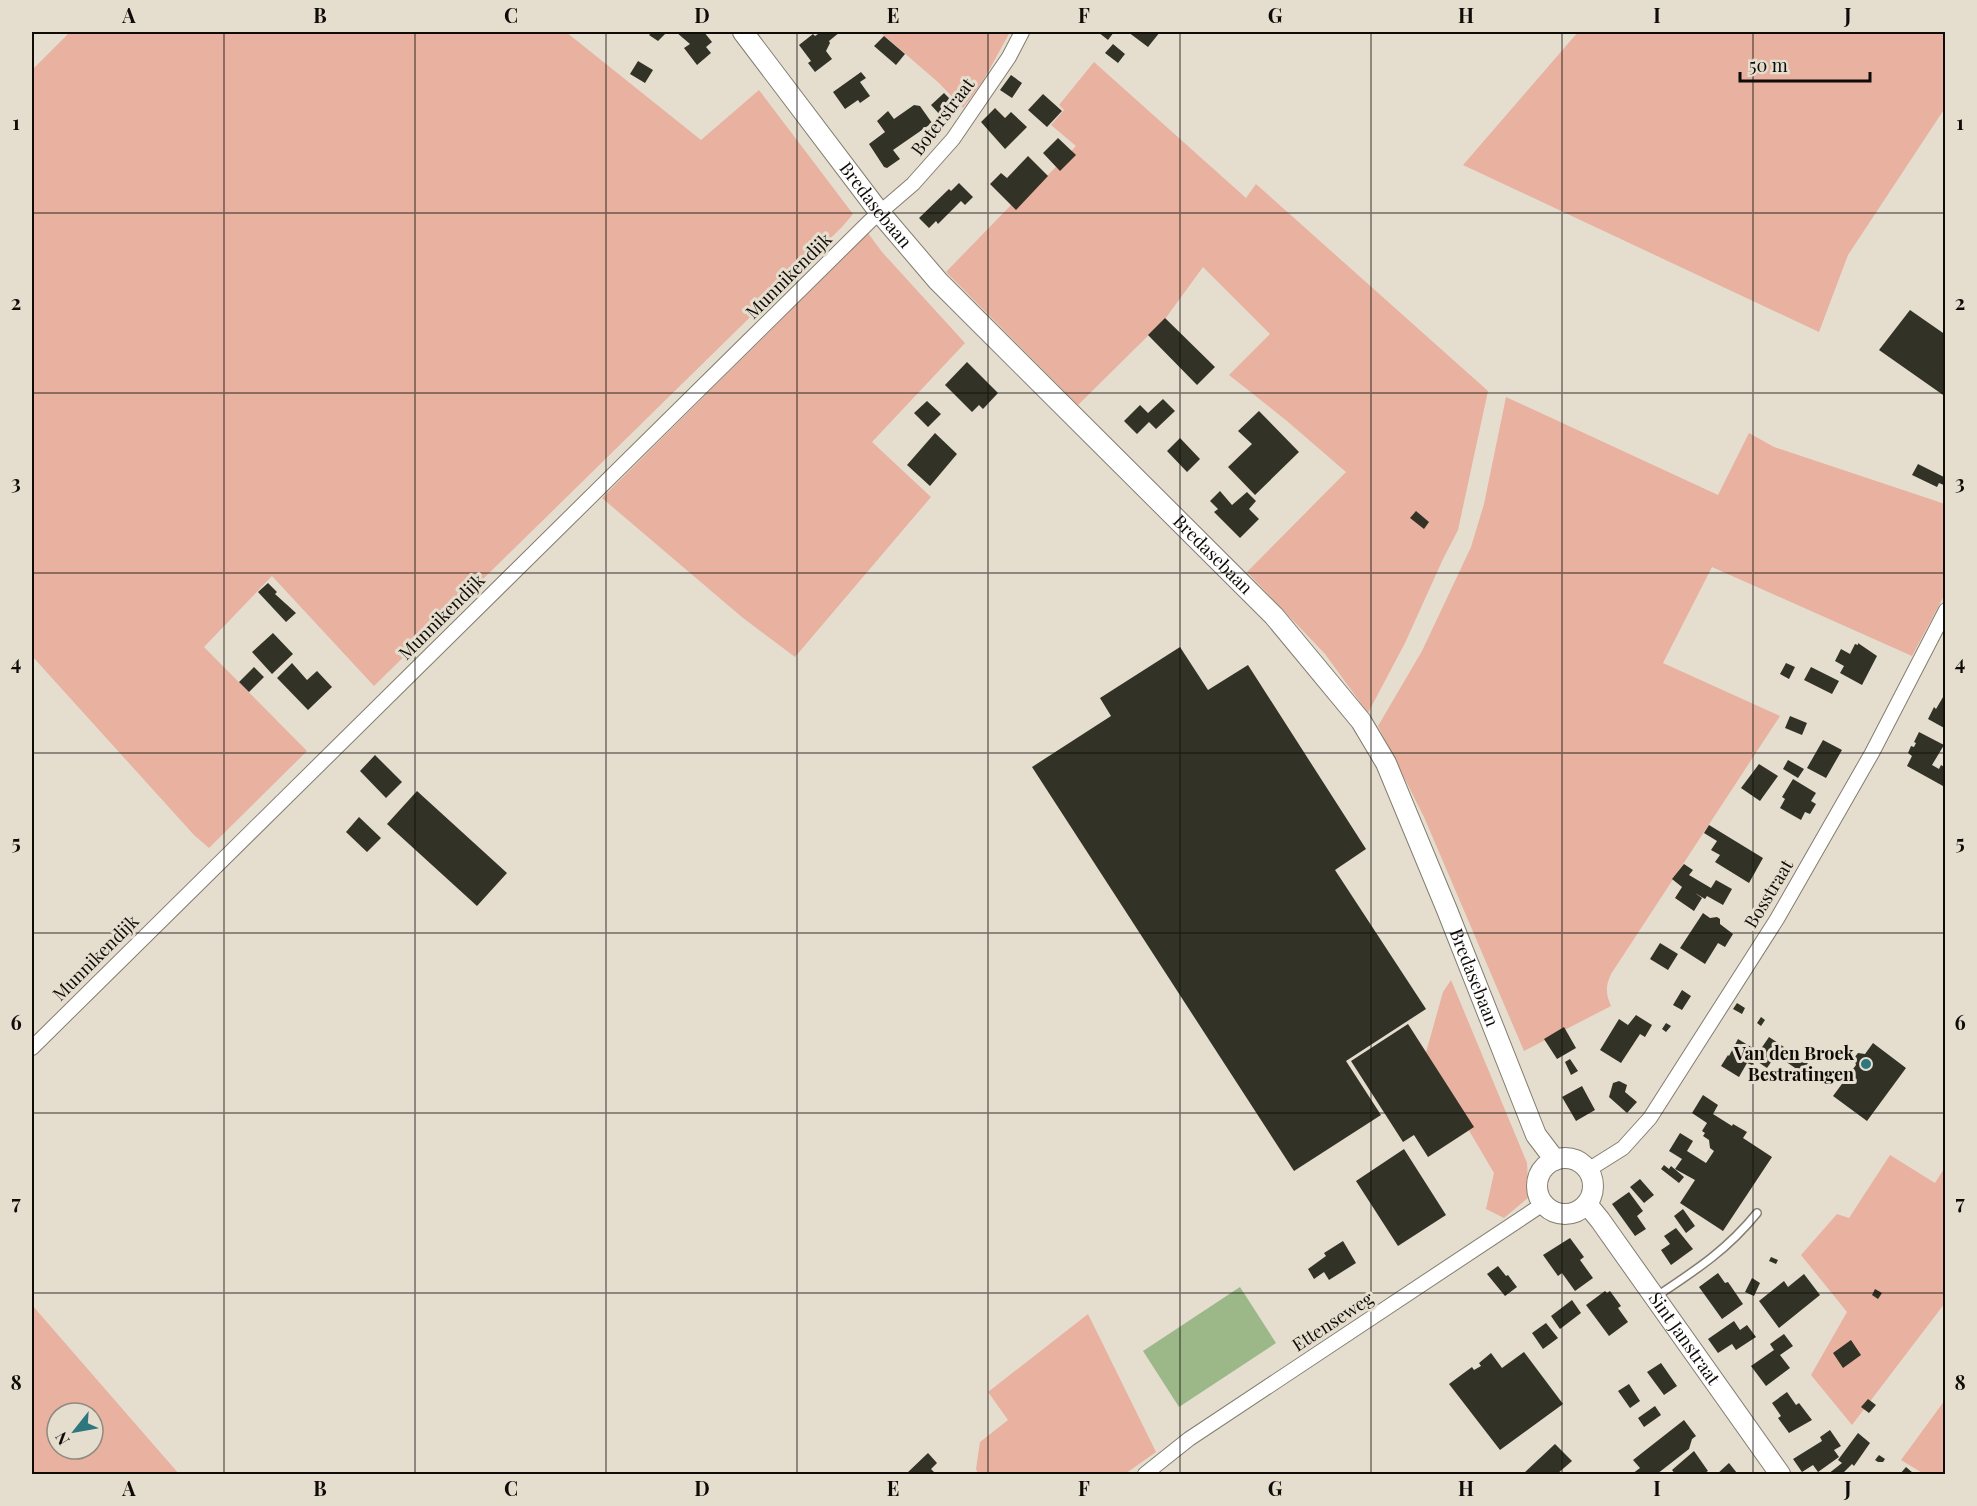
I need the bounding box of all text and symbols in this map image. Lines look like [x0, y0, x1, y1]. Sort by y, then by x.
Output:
text: A [121, 1, 136, 28]
text: B [313, 1, 327, 28]
text: C [504, 1, 518, 28]
text: D [694, 1, 710, 28]
text: E [887, 1, 899, 28]
text: F [1078, 1, 1090, 28]
text: G [1268, 1, 1283, 28]
text: H [1458, 1, 1474, 28]
text: I [1653, 1, 1661, 28]
text: J [1843, 1, 1852, 28]
scale bar [1740, 45, 1870, 83]
text: 50 m [1749, 53, 1788, 77]
street label: Boterstraat [905, 72, 980, 160]
text: 1 [12, 108, 20, 135]
text: 1 [1956, 108, 1964, 135]
street label: Bredasebaan [835, 157, 918, 253]
street label: Munnikendijk [740, 227, 837, 324]
text: 2 [11, 288, 21, 315]
text: 2 [1955, 288, 1965, 315]
text: 3 [11, 468, 21, 495]
text: 3 [1955, 468, 1965, 495]
street label: Bredasebaan [1168, 509, 1258, 599]
street label: Munnikendijk [393, 568, 490, 665]
text: 4 [11, 648, 21, 675]
text: 4 [1955, 648, 1965, 675]
text: 5 [11, 828, 21, 855]
text: 5 [1955, 828, 1965, 855]
street label: Bosstraat [1738, 854, 1798, 932]
street label: Munnikendijk [47, 909, 144, 1006]
street label: Bredasebaan [1445, 925, 1505, 1030]
text: 6 [10, 1008, 22, 1035]
text: 6 [1954, 1008, 1966, 1035]
place label: Van den Broek Bestratingen [1733, 1041, 1854, 1086]
marker: Van den Broek Bestratingen [1859, 1057, 1873, 1071]
text: 7 [11, 1188, 21, 1215]
text: 7 [1955, 1188, 1965, 1215]
street label: Ettenseweg [1287, 1286, 1378, 1356]
street label: Sint Janstraat [1644, 1287, 1726, 1390]
text: 8 [10, 1368, 22, 1395]
text: 8 [1954, 1368, 1966, 1395]
north arrow [45, 1401, 105, 1461]
text: N [50, 1428, 74, 1449]
text: A [121, 1474, 136, 1501]
text: B [313, 1474, 327, 1501]
text: C [504, 1474, 518, 1501]
text: D [694, 1474, 710, 1501]
text: E [887, 1474, 899, 1501]
text: F [1078, 1474, 1090, 1501]
text: G [1268, 1474, 1283, 1501]
text: H [1458, 1474, 1474, 1501]
text: I [1653, 1474, 1661, 1501]
text: J [1843, 1474, 1852, 1501]

